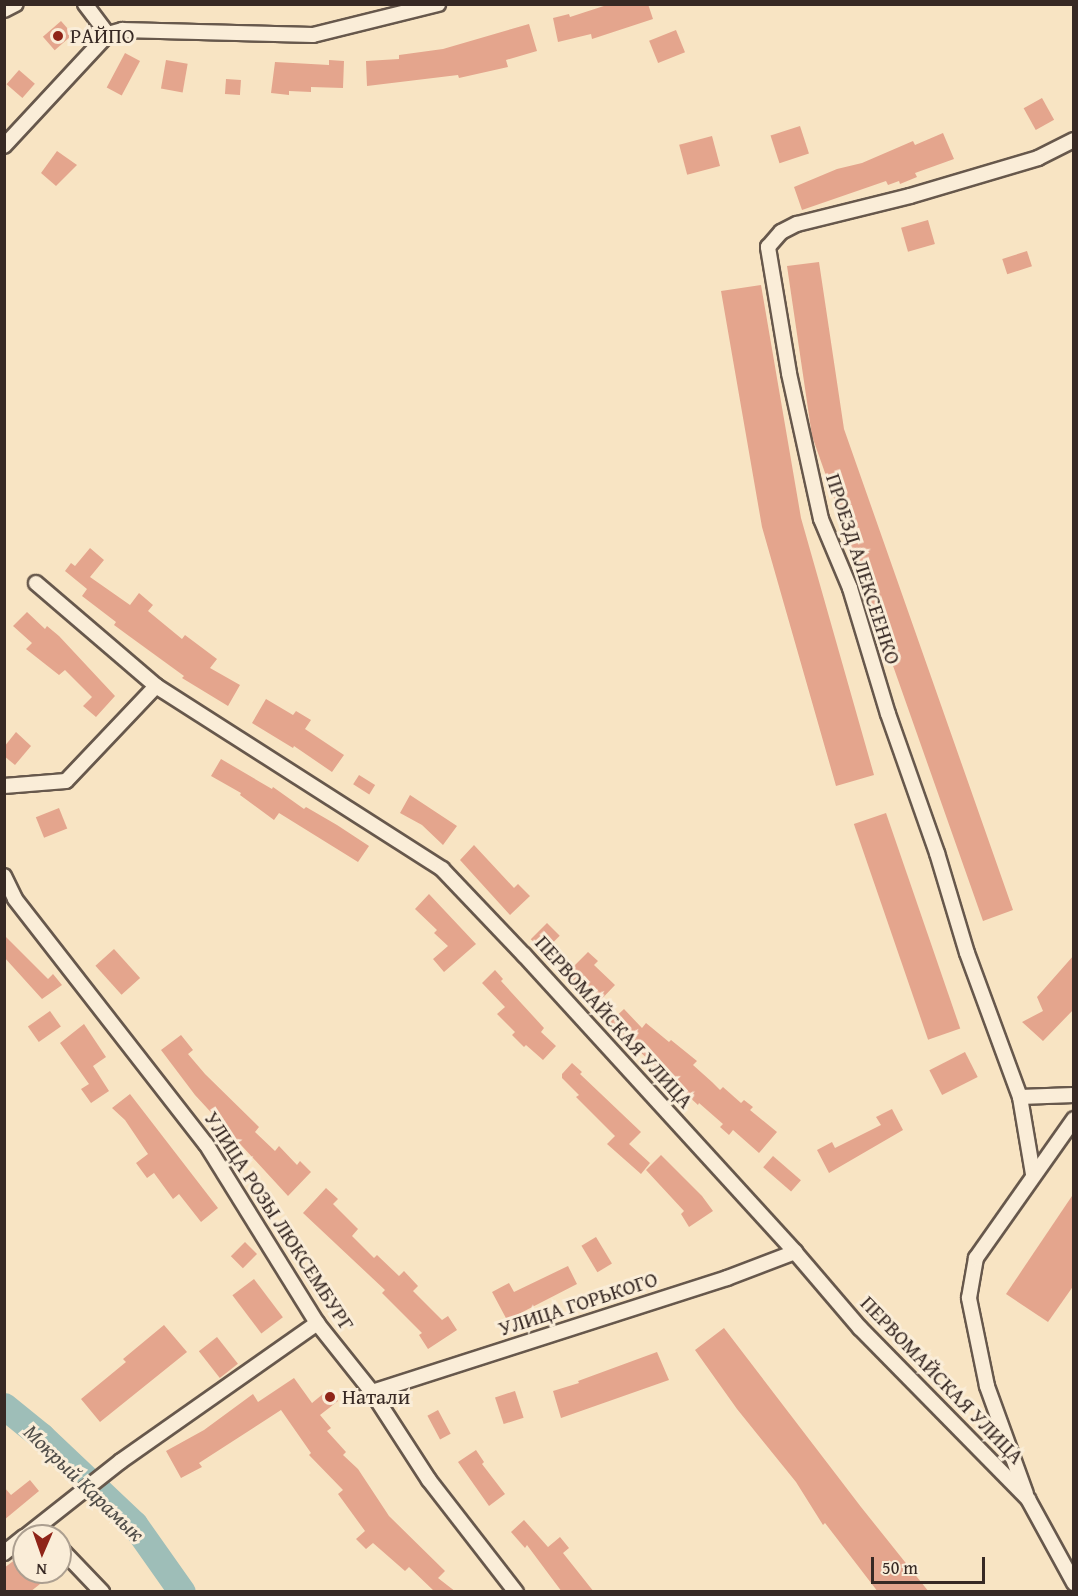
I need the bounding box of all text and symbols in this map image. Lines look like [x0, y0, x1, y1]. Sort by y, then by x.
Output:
place label: РАЙПО [70, 23, 134, 49]
marker: РАЙПО [51, 29, 65, 43]
street label: ПРОЕЗД АЛЕКСЕЕНКО [820, 471, 906, 667]
street label: ПЕРВОМАЙСКАЯ УЛИЦА [530, 930, 698, 1114]
street label: УЛИЦА РОЗЫ ЛЮКСЕМБУРГ [199, 1107, 359, 1335]
street label: УЛИЦА ГОРЬКОГО [495, 1266, 661, 1342]
street label: ПЕРВОМАЙСКАЯ УЛИЦА [855, 1291, 1029, 1469]
place label: Натали [342, 1384, 410, 1410]
marker: Натали [323, 1390, 337, 1404]
water label: Мокрый Карамык [18, 1419, 150, 1547]
north arrow [12, 1524, 72, 1584]
scale bar [874, 1545, 988, 1583]
text: 50 m [882, 1554, 918, 1581]
text: N [36, 1558, 47, 1582]

